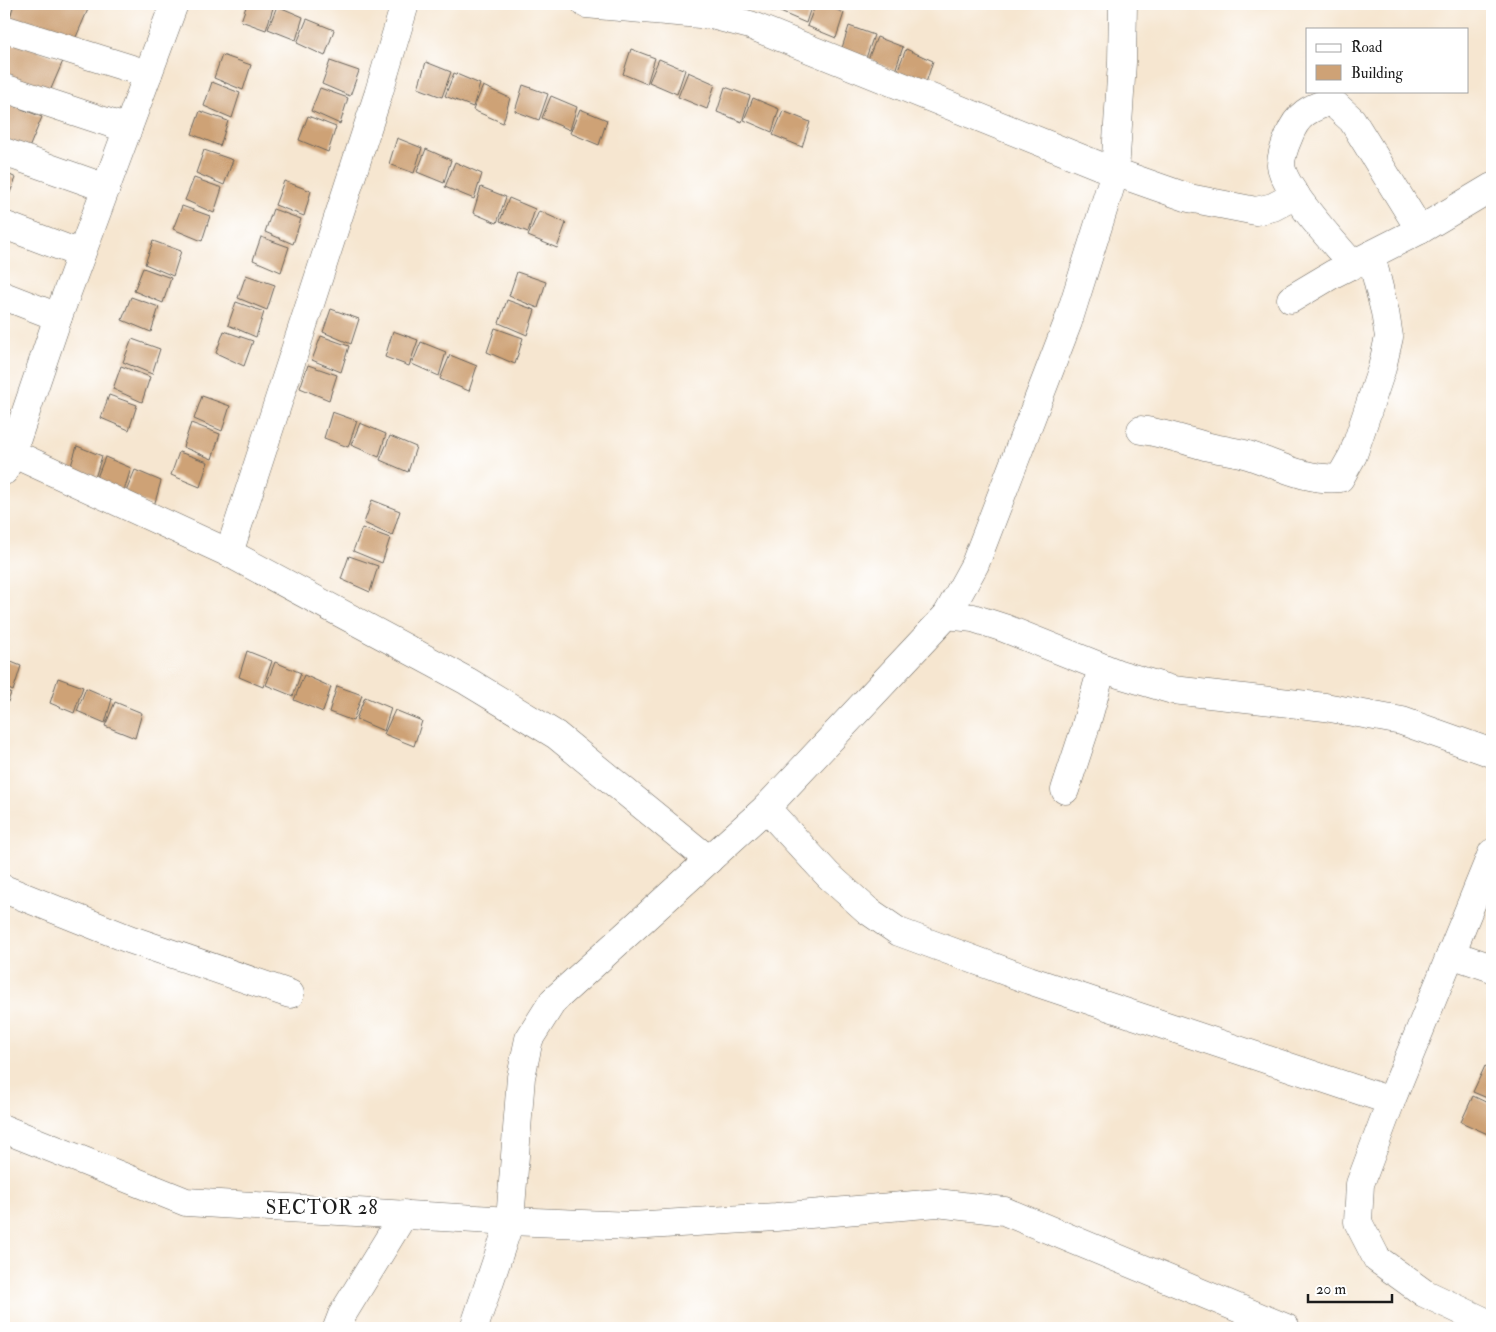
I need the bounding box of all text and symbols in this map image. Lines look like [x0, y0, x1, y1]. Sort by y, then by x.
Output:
legend [1306, 28, 1468, 92]
text: Road [1351, 38, 1383, 57]
text: Building [1351, 64, 1403, 83]
district label: SECTOR 28 [266, 1196, 378, 1220]
scale bar [1308, 1272, 1392, 1304]
text: 20 m [1316, 1280, 1346, 1299]

